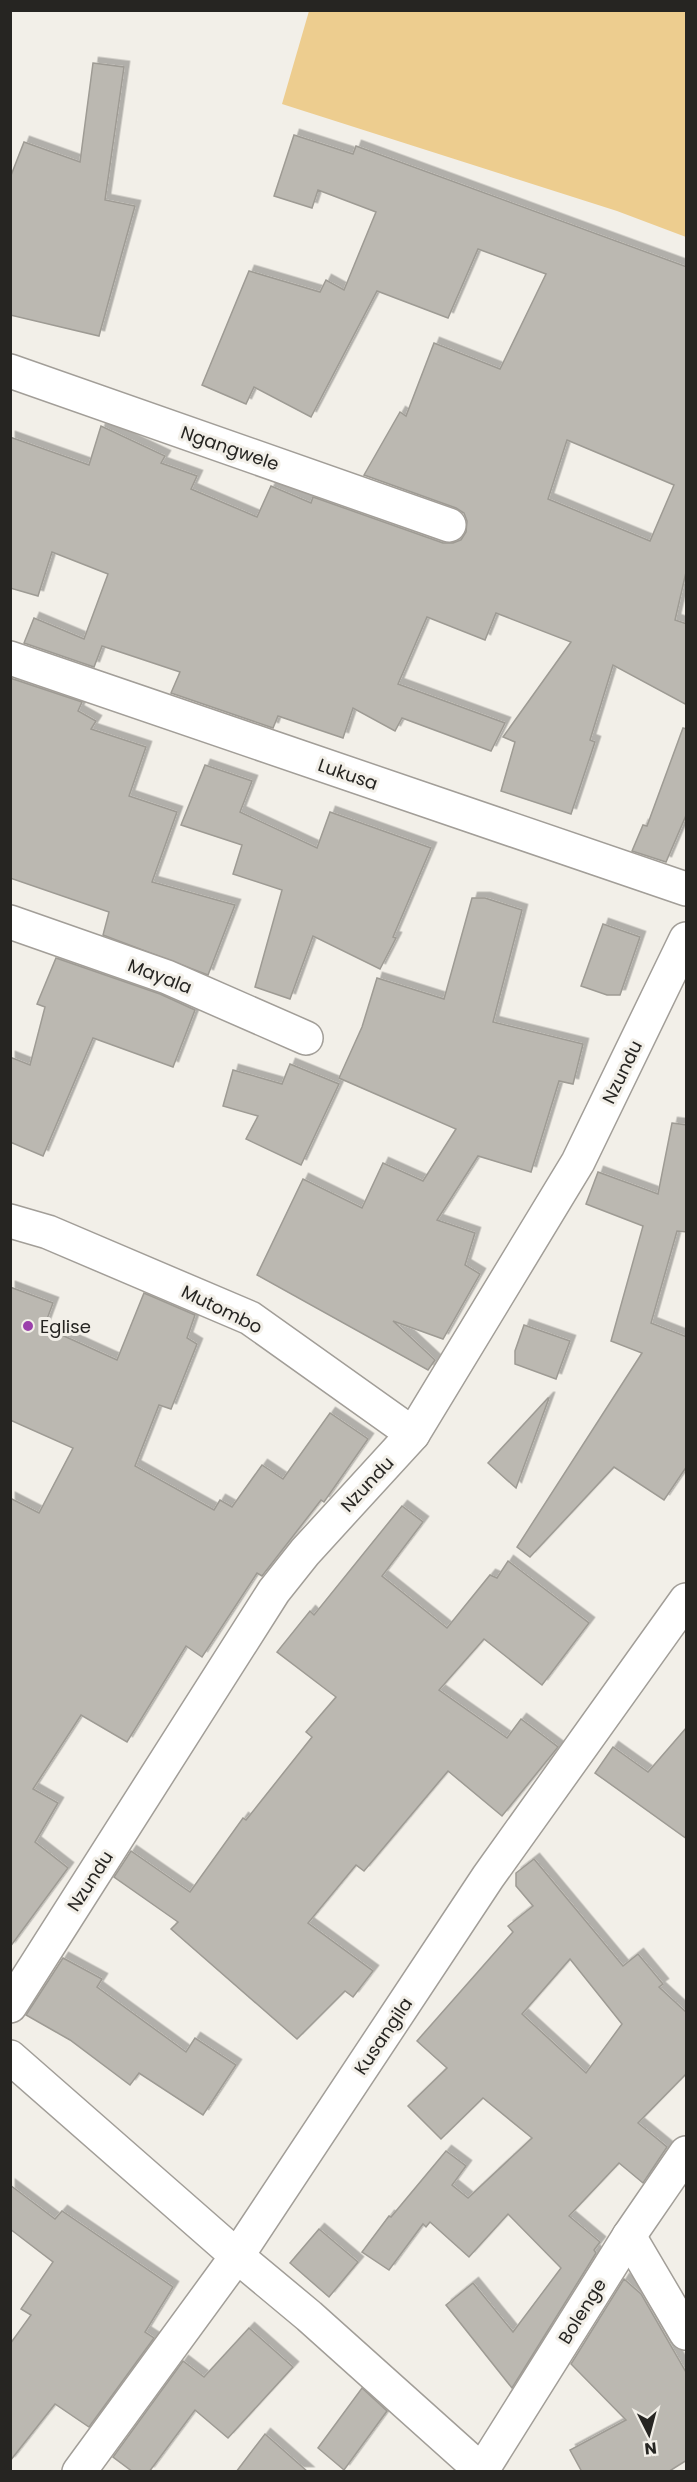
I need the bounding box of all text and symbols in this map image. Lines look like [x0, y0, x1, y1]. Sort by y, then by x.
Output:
street label: Ngangwele [178, 420, 282, 476]
street label: Lukusa [315, 752, 381, 796]
street label: Mayala [124, 952, 196, 1000]
street label: Nzundu [596, 1036, 648, 1108]
street label: Mutombo [177, 1279, 267, 1339]
place label: Eglise [40, 1314, 91, 1339]
marker: Eglise [21, 1319, 35, 1333]
street label: Nzundu [335, 1451, 399, 1517]
street label: Nzundu [61, 1846, 119, 1916]
street label: Kusangila [348, 1992, 418, 2080]
street label: Bolenge [552, 2273, 612, 2349]
north arrow [619, 2404, 679, 2464]
text: N [643, 2436, 658, 2460]

